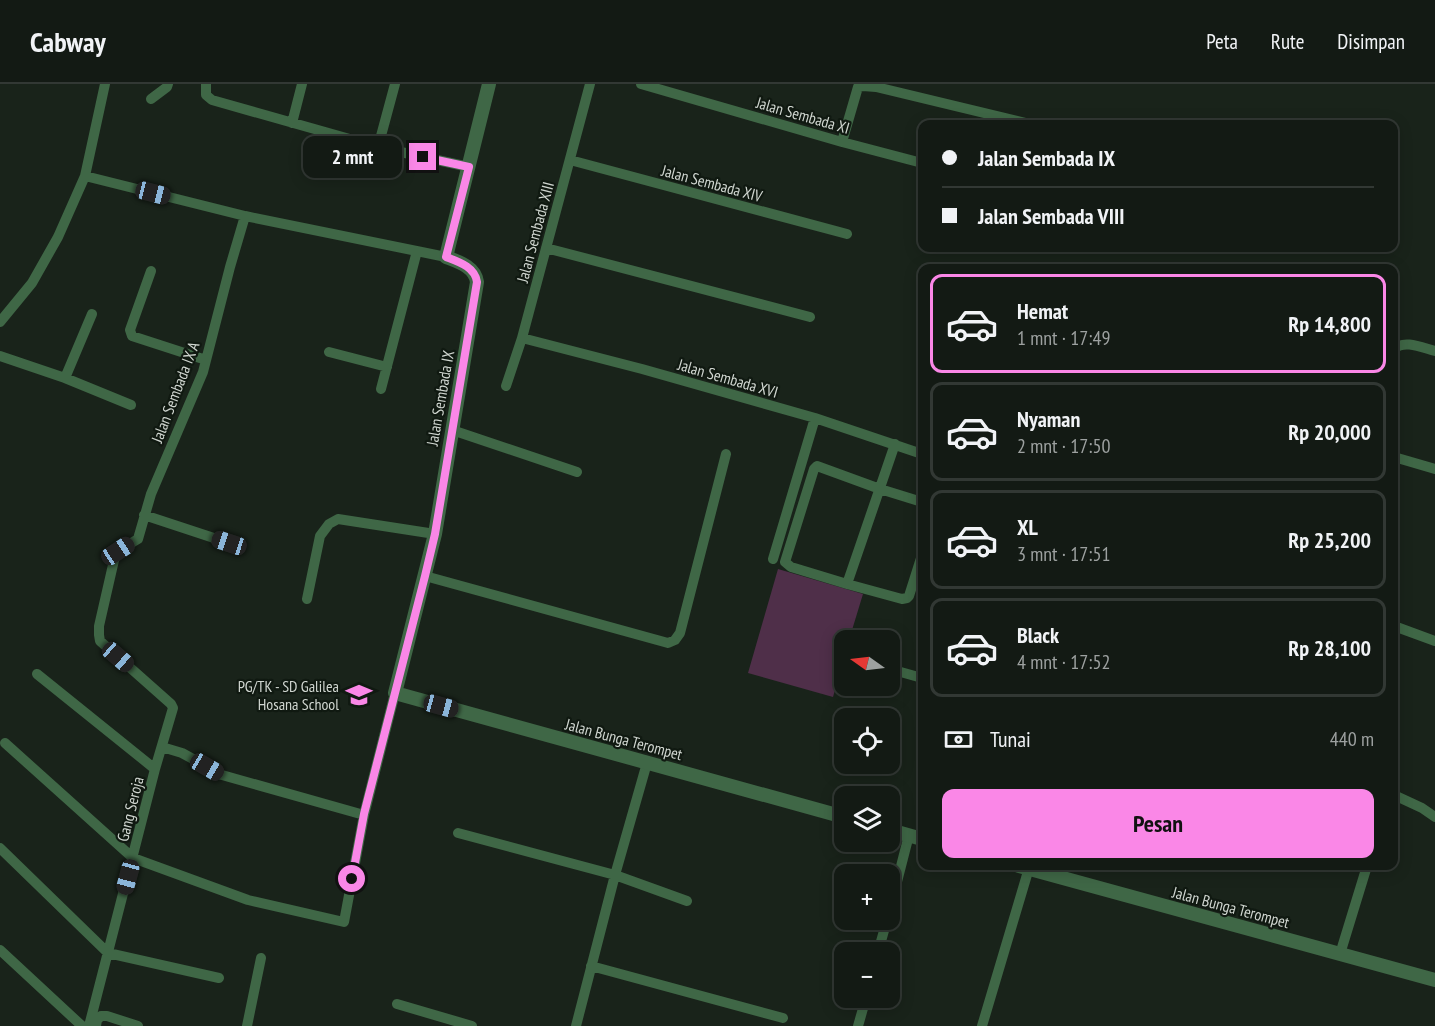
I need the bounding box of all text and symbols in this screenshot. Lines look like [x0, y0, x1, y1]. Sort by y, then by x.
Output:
text: Cabway [30, 23, 106, 60]
text: Peta [1206, 28, 1238, 55]
text: Rute [1271, 28, 1304, 55]
text: Disimpan [1337, 28, 1405, 55]
street label: Jalan Sembada XI [753, 92, 852, 138]
callout: 2 mnt [303, 136, 402, 178]
route end [409, 143, 436, 170]
text: 2 mnt [332, 144, 373, 170]
text: Jalan Sembada IX [978, 144, 1115, 172]
street label: Jalan Sembada XIV [658, 160, 765, 206]
street label: Jalan Sembada XIII [512, 179, 558, 286]
car [133, 180, 173, 206]
text: Jalan Sembada VIII [978, 202, 1124, 230]
icon: car [945, 297, 999, 351]
text: Hemat [1017, 297, 1068, 325]
text: Rp 14,800 [1288, 310, 1371, 338]
text: 1 mnt · 17:49 [1017, 325, 1110, 351]
street label: Jalan Sembada IX A [146, 338, 204, 446]
street label: Jalan Sembada IX [422, 349, 458, 448]
street label: Jalan Sembada XVI [675, 354, 780, 402]
icon: car [945, 405, 999, 459]
text: Nyaman [1017, 405, 1080, 433]
text: Rp 20,000 [1288, 418, 1371, 446]
text: 2 mnt · 17:50 [1017, 433, 1110, 459]
icon: car [945, 513, 999, 567]
text: XL [1017, 513, 1038, 541]
text: Rp 25,200 [1288, 526, 1371, 554]
car [209, 529, 249, 557]
car [98, 534, 138, 568]
text: 3 mnt · 17:51 [1017, 541, 1110, 567]
icon: car [945, 621, 999, 675]
text: Black [1017, 621, 1059, 649]
north arrow [834, 630, 900, 696]
map controls [834, 630, 900, 1008]
text: Rp 28,100 [1288, 634, 1371, 662]
car [99, 638, 137, 676]
text: 4 mnt · 17:52 [1017, 649, 1110, 675]
place label: PG/TK - SD Galilea Hosana School [238, 676, 339, 714]
school or university icon: PG/TK - SD Galilea Hosana School [344, 680, 374, 710]
car [421, 693, 461, 719]
button: locate [834, 708, 900, 774]
street label: Jalan Bunga Terompet [562, 714, 685, 764]
icon: cash [942, 723, 975, 756]
text: Tunai [990, 725, 1031, 753]
text: 440 m [1330, 726, 1374, 752]
car [187, 750, 227, 784]
street label: Gang Seroja [112, 774, 148, 844]
button: layers [834, 786, 900, 852]
button: Pesan [942, 789, 1374, 858]
car [115, 857, 141, 897]
button: + [834, 864, 900, 930]
route start [338, 865, 365, 892]
street label: Jalan Bunga Terompet [1169, 882, 1292, 932]
button: − [834, 942, 900, 1008]

